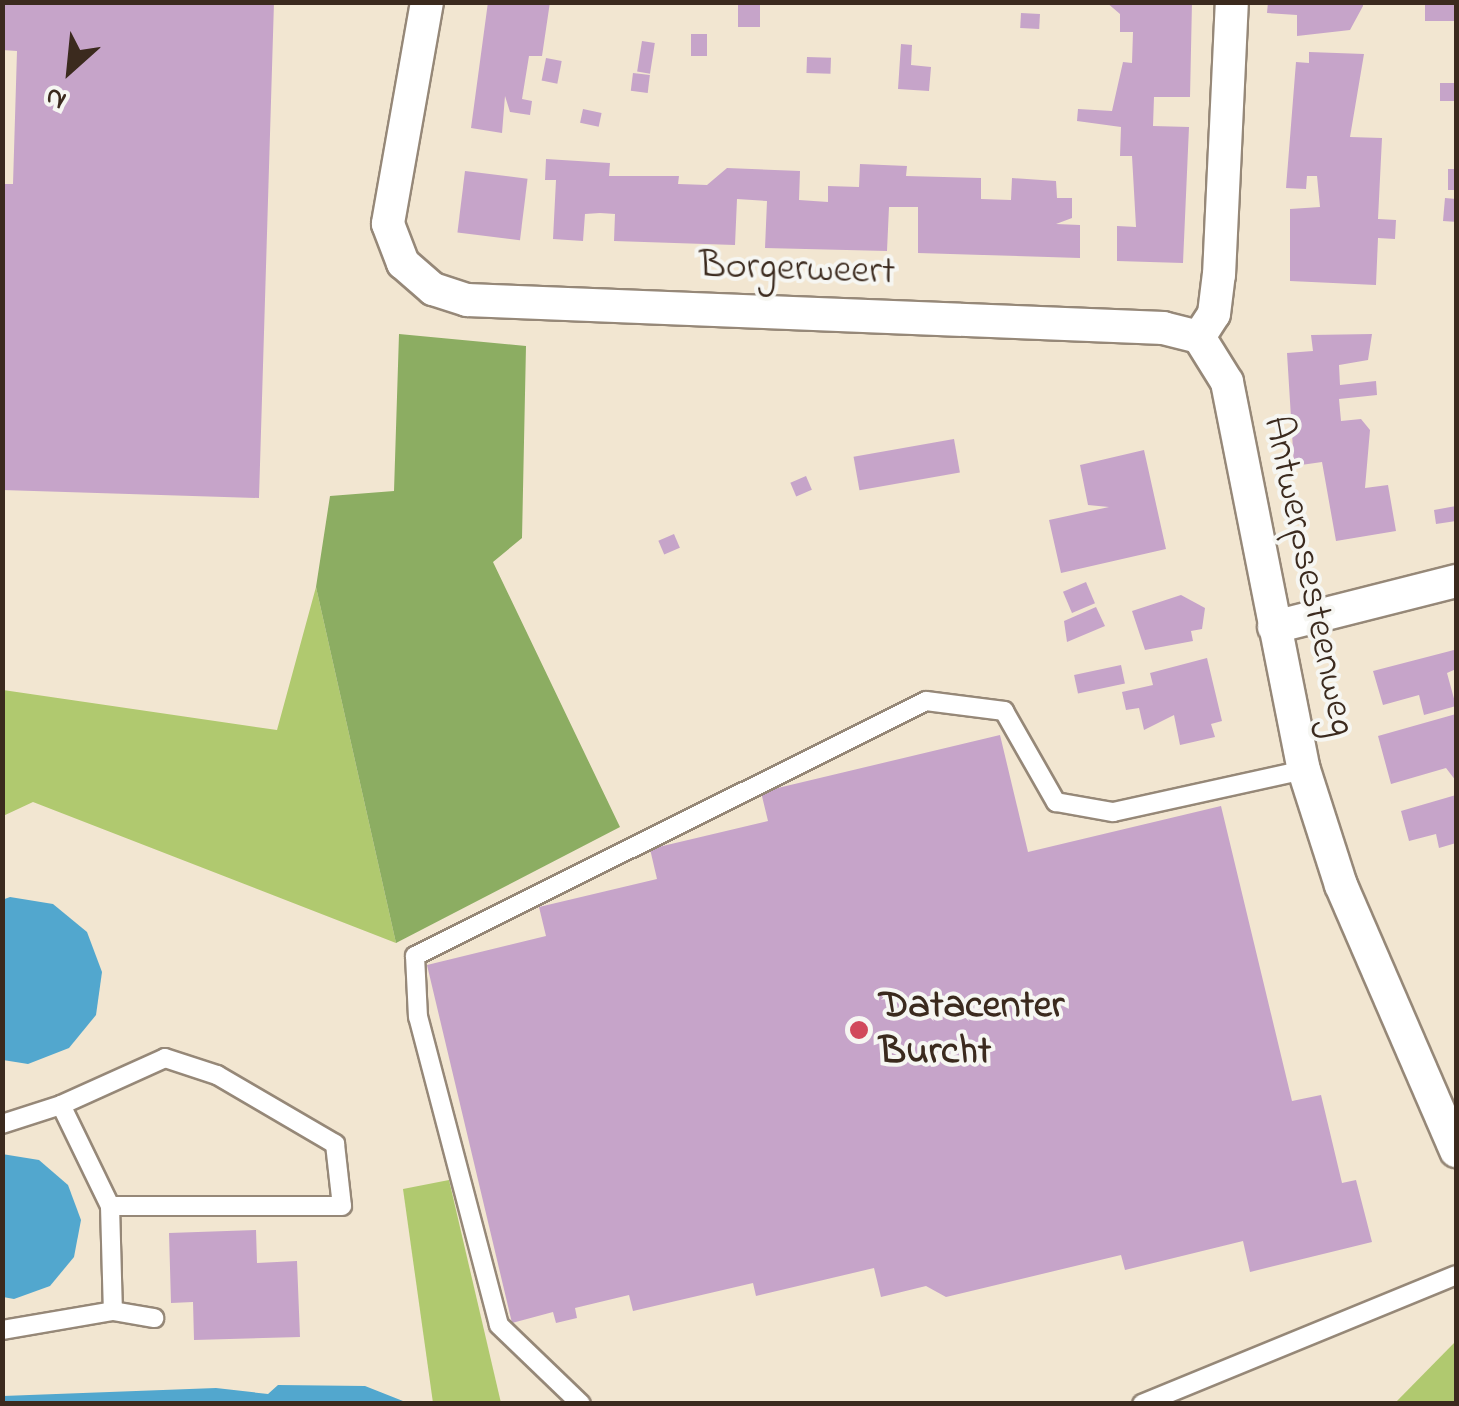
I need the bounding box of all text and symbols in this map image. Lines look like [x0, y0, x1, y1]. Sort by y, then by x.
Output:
north arrow [20, 20, 120, 120]
text: N [38, 75, 74, 120]
street label: Borgerweert [698, 243, 896, 297]
street label: Antwerpsesteenweg [1251, 412, 1365, 740]
place label: Datacenter Burcht [879, 983, 1064, 1077]
marker: Datacenter Burcht [848, 1019, 870, 1041]

